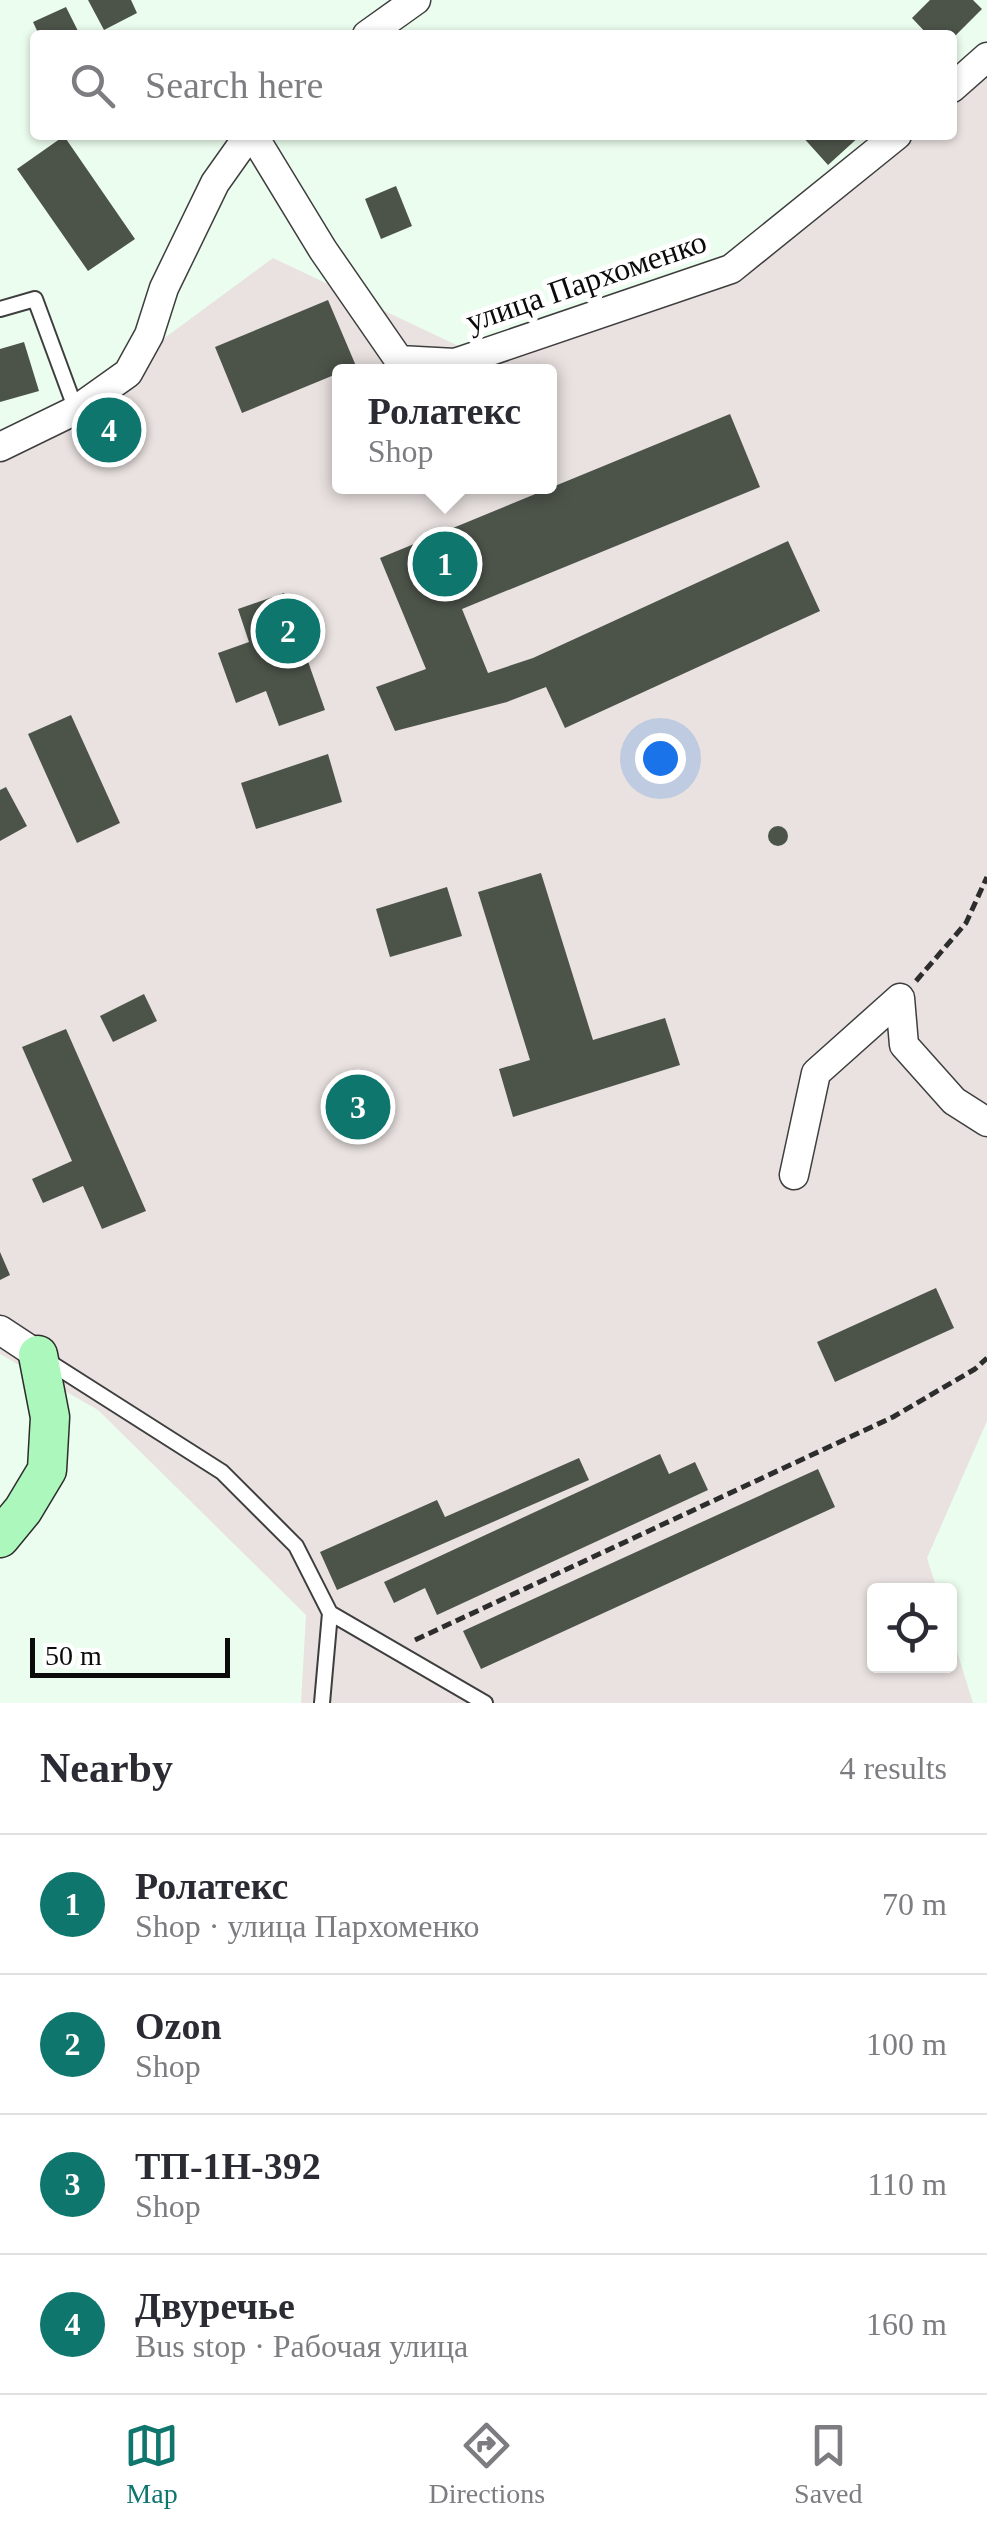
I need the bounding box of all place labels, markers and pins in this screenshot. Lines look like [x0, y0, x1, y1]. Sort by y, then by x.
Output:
pin: 4 [76, 392, 142, 468]
pin: 1 [412, 526, 478, 602]
pin: 2 [256, 594, 320, 668]
pin: 3 [326, 1070, 390, 1144]

